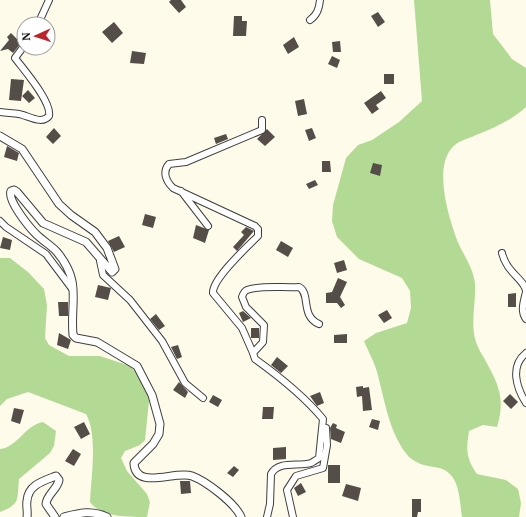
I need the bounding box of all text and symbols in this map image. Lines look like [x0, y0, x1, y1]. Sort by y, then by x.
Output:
north arrow [16, 16, 56, 56]
text: N [19, 31, 33, 41]

